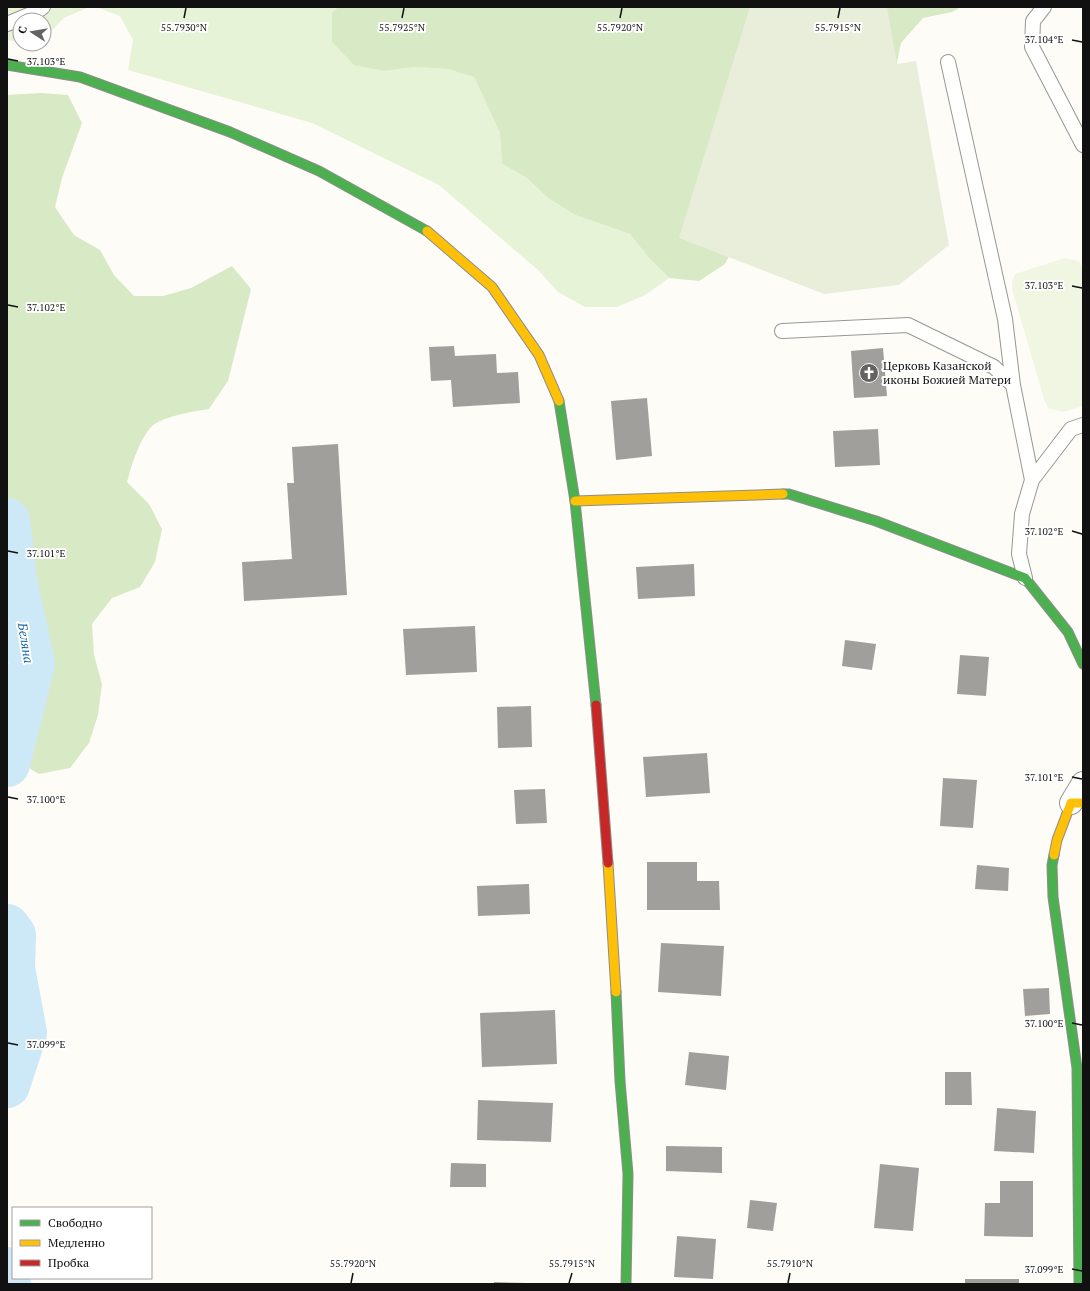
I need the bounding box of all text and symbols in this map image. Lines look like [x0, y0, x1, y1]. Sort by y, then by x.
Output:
north arrow [12, 12, 52, 52]
text: 55.7930°N [161, 21, 208, 34]
text: 55.7925°N [379, 21, 426, 34]
text: 55.7920°N [597, 21, 644, 34]
text: 55.7915°N [815, 21, 862, 34]
text: С [15, 25, 30, 35]
text: 37.104°E [1025, 33, 1063, 46]
text: 37.103°E [27, 55, 65, 68]
text: 37.103°E [1025, 279, 1063, 292]
text: 37.102°E [27, 301, 65, 314]
place label: Церковь Казанской иконы Божией Матери [883, 358, 1011, 387]
church icon: Церковь Казанской иконы Божией Матери [858, 362, 880, 384]
text: 37.102°E [1025, 525, 1063, 538]
text: 37.101°E [27, 547, 65, 560]
water label: Беляна [14, 620, 38, 665]
text: 37.101°E [1025, 771, 1063, 784]
text: 37.100°E [27, 793, 65, 806]
text: 37.100°E [1025, 1017, 1063, 1030]
text: 37.099°E [27, 1038, 65, 1051]
legend [12, 1207, 152, 1279]
text: Свободно [48, 1215, 103, 1230]
text: Медленно [48, 1235, 105, 1250]
text: Пробка [48, 1255, 89, 1270]
text: 55.7920°N [330, 1257, 377, 1270]
text: 55.7915°N [549, 1257, 596, 1270]
text: 55.7910°N [767, 1257, 814, 1270]
text: 37.099°E [1025, 1263, 1063, 1276]

